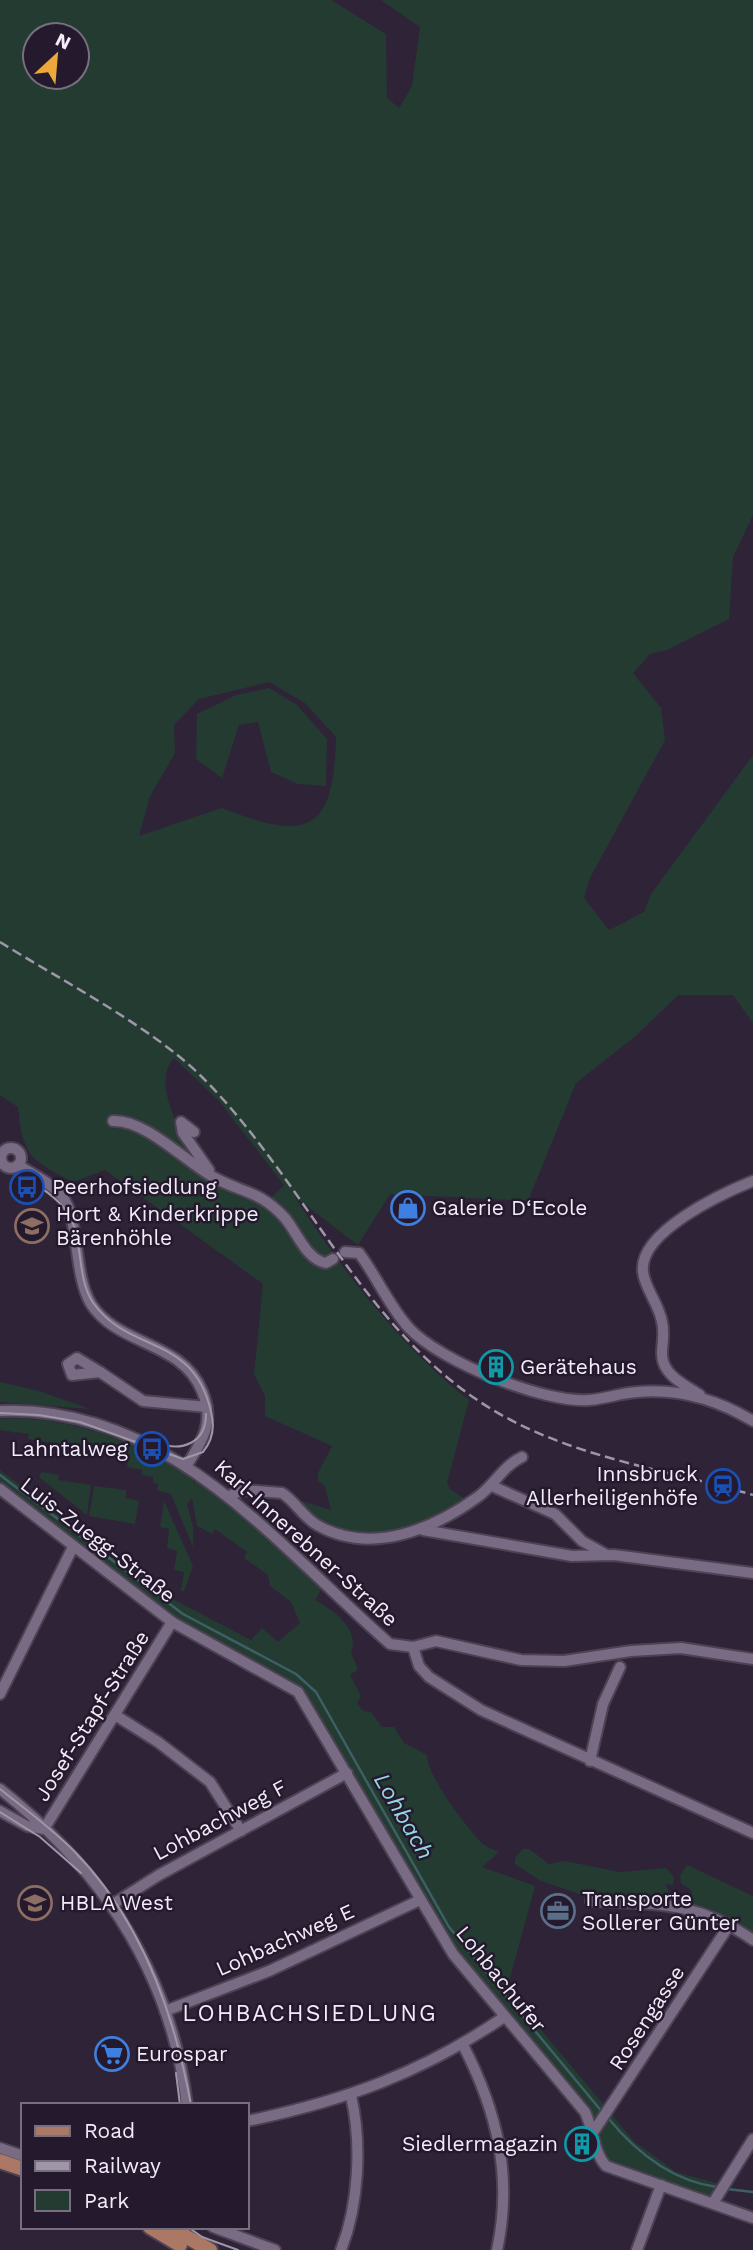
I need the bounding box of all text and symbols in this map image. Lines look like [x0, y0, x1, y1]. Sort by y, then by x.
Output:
north arrow [21, 21, 91, 91]
text: N [52, 28, 75, 55]
bus stop icon: Peerhofsiedlung [8, 1168, 46, 1206]
place label: Peerhofsiedlung [52, 1174, 217, 1199]
shop icon: Galerie D‘Ecole [389, 1189, 427, 1227]
place label: Galerie D‘Ecole [432, 1195, 587, 1220]
place label: Hort & Kinderkrippe Bärenhöhle [56, 1201, 259, 1250]
school or university icon: Hort & Kinderkrippe Bärenhöhle [13, 1207, 51, 1245]
building icon: Gerätehaus [477, 1348, 515, 1386]
place label: Gerätehaus [520, 1354, 637, 1379]
bus stop icon: Lahntalweg [133, 1430, 171, 1468]
place label: Lahntalweg [10, 1436, 129, 1461]
street label: Karl-Innerebner-Straße [210, 1454, 403, 1631]
place label: Innsbruck Allerheiligenhöfe [526, 1461, 698, 1510]
station icon: Innsbruck Allerheiligenhöfe [704, 1467, 742, 1505]
street label: Luis-Zuegg-Straße [16, 1471, 181, 1608]
street label: Josef-Stapf-Straße [29, 1626, 154, 1806]
water label: Lohbach [368, 1768, 439, 1864]
street label: Lohbachweg F [149, 1774, 291, 1865]
school or university icon: HBLA West [16, 1884, 54, 1922]
place label: Transporte Sollerer Günter [582, 1886, 740, 1935]
place label: HBLA West [60, 1890, 173, 1915]
office icon: Transporte Sollerer Günter [539, 1892, 577, 1930]
street label: Lohbachweg E [212, 1898, 358, 1981]
street label: Lohbachufer [451, 1921, 552, 2037]
street label: Rosengasse [603, 1961, 690, 2075]
district label: LOHBACHSIEDLUNG [182, 2000, 438, 2027]
supermarket icon: Eurospar [93, 2035, 131, 2073]
place label: Eurospar [136, 2041, 228, 2066]
legend [21, 2103, 248, 2229]
text: Road [84, 2118, 135, 2143]
building icon: Siedlermagazin [563, 2125, 601, 2163]
place label: Siedlermagazin [402, 2131, 558, 2156]
text: Railway [84, 2153, 161, 2178]
text: Park [84, 2188, 129, 2213]

